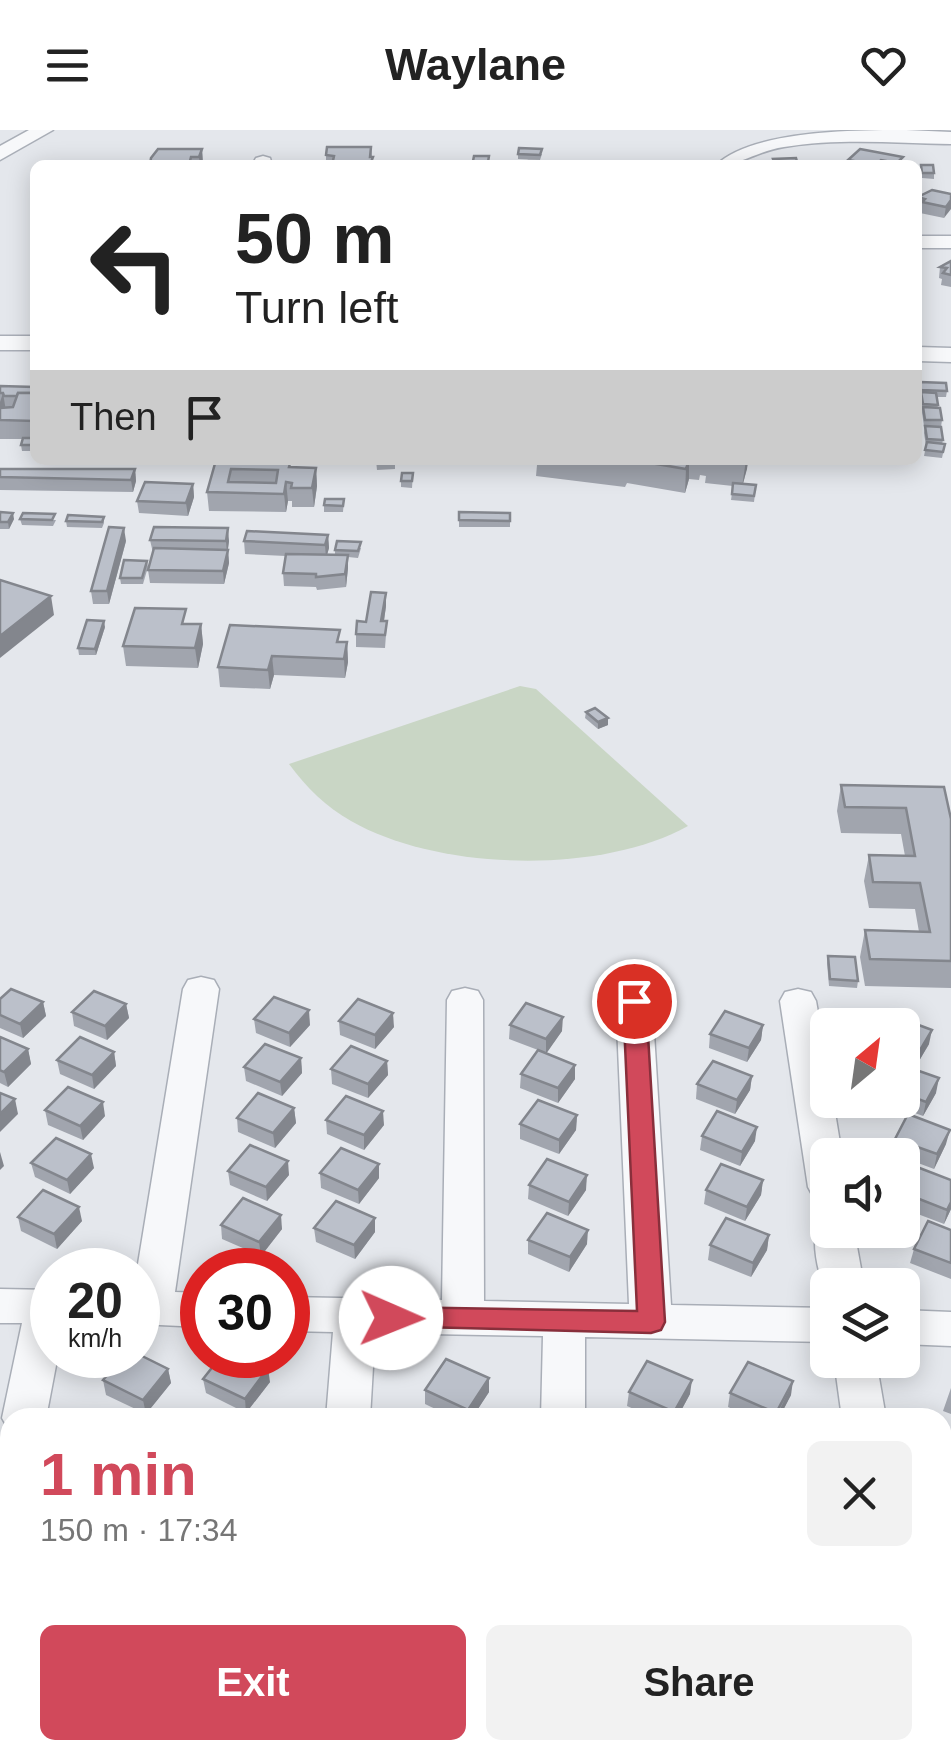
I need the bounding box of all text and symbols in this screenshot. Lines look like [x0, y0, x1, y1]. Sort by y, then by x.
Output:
icon: menu [40, 38, 95, 93]
icon: heart [856, 38, 911, 93]
text: Waylane [385, 39, 566, 90]
icon: left [70, 200, 200, 330]
text: 50 m [235, 200, 395, 278]
text: Turn left [235, 282, 398, 333]
icon: arrive [177, 390, 232, 445]
text: Then [70, 396, 157, 438]
pin [592, 959, 677, 1044]
icon: arrive [607, 974, 662, 1029]
north arrow [810, 1008, 920, 1118]
map controls [810, 1008, 920, 1378]
button: sound [810, 1138, 920, 1248]
speed limit sign: 30 [180, 1248, 310, 1378]
position arrow [339, 1266, 443, 1370]
button: layers [810, 1268, 920, 1378]
text: 20 [67, 1273, 123, 1329]
text: km/h [68, 1324, 122, 1352]
text: 1 min [40, 1441, 197, 1508]
button: close [807, 1441, 912, 1546]
text: 150 m · 17:34 [40, 1512, 237, 1548]
button: Exit [40, 1625, 466, 1740]
button: Share [486, 1625, 912, 1740]

